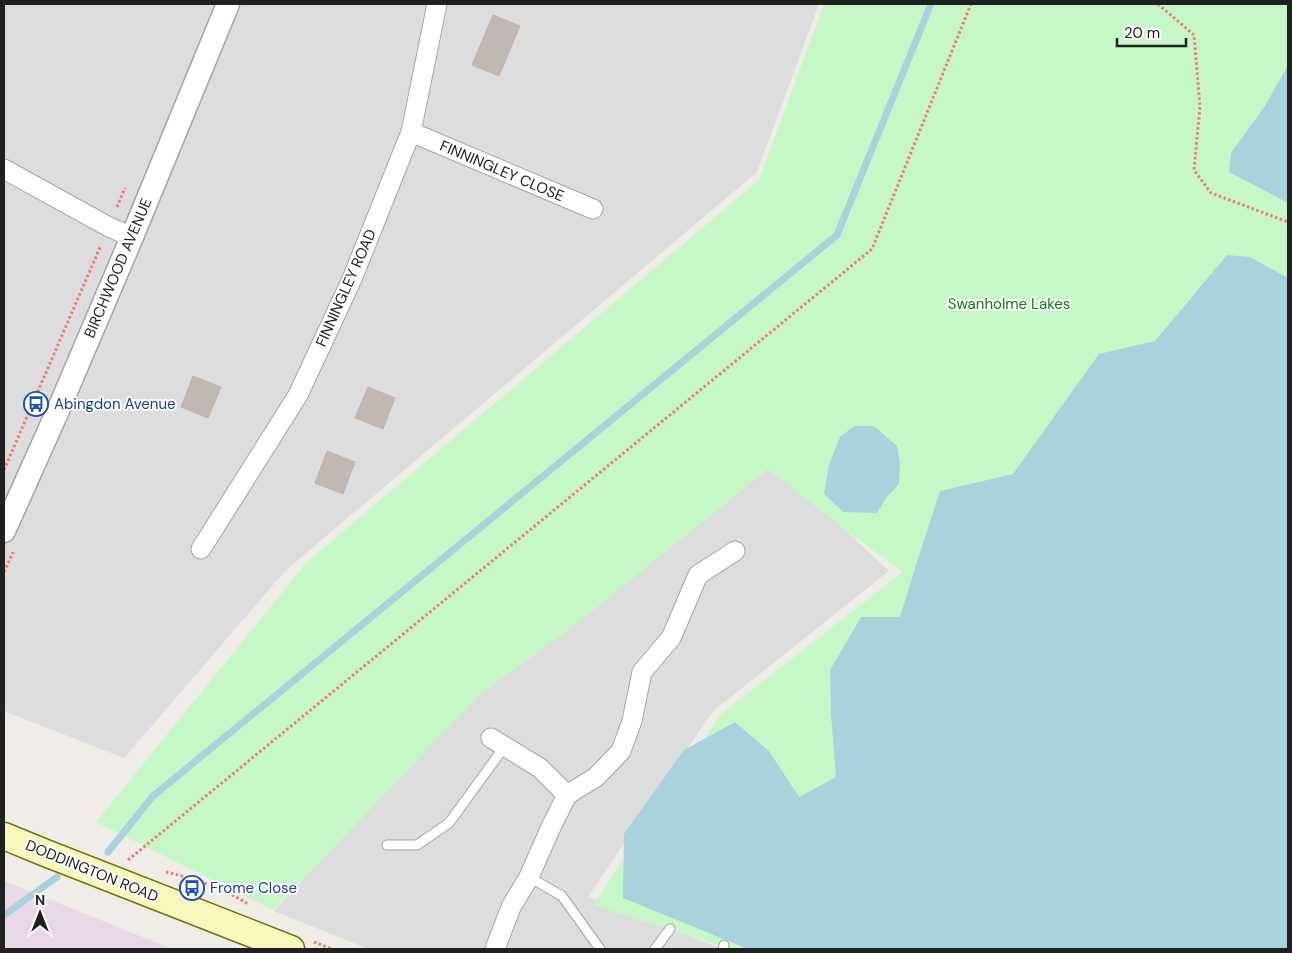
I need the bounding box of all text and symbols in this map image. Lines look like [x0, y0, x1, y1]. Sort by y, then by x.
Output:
scale bar [1117, 15, 1186, 47]
text: 20 m [1124, 23, 1160, 43]
street label: FINNINGLEY CLOSE [437, 136, 567, 206]
street label: BIRCHWOOD AVENUE [80, 195, 156, 341]
street label: FINNINGLEY ROAD [311, 226, 381, 350]
park label: Swanholme Lakes [948, 294, 1070, 314]
bus stop icon: Abingdon Avenue [23, 391, 49, 417]
place label: Abingdon Avenue [54, 394, 176, 414]
street label: DODDINGTON ROAD [23, 836, 161, 906]
bus stop icon: Frome Close [179, 875, 205, 901]
place label: Frome Close [210, 878, 297, 898]
north arrow [15, 888, 65, 938]

